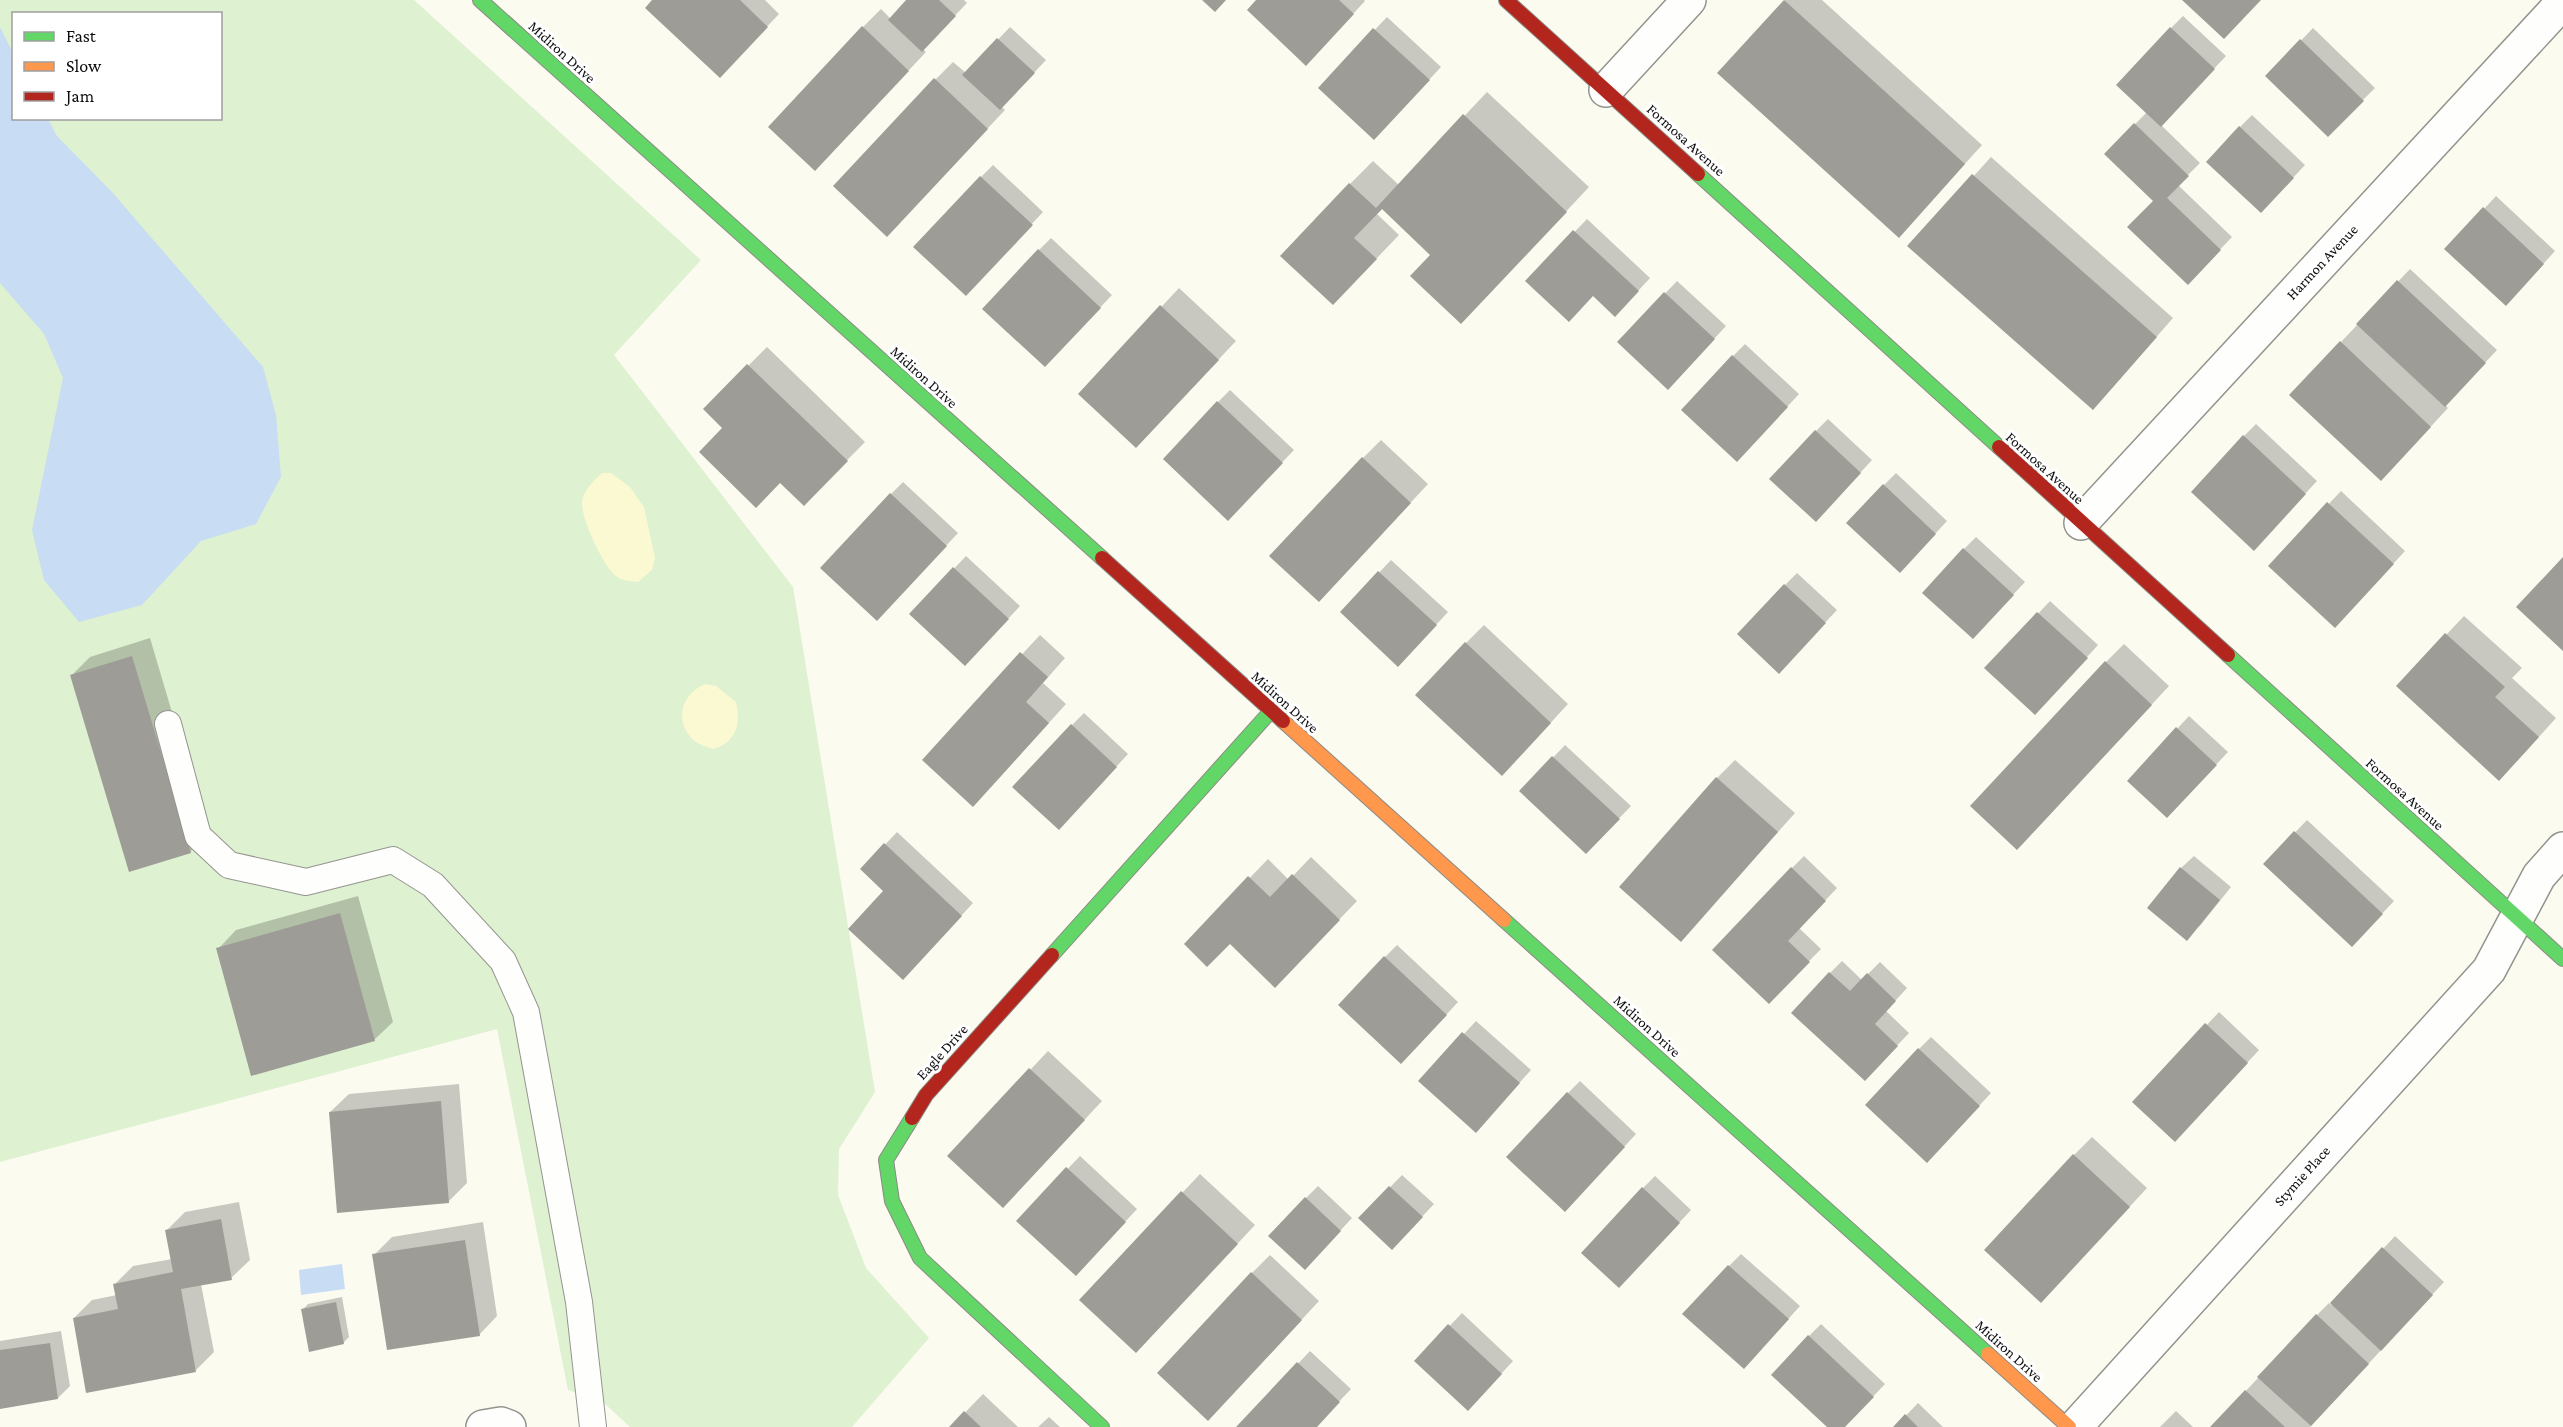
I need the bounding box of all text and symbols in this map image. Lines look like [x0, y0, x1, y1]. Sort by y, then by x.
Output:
legend [12, 12, 222, 120]
street label: Midiron Drive [525, 18, 599, 86]
text: Fast [66, 26, 97, 46]
text: Slow [66, 56, 102, 76]
text: Jam [64, 86, 95, 106]
street label: Formosa Avenue [1644, 101, 1728, 179]
street label: Harmon Avenue [2283, 221, 2361, 303]
street label: Midiron Drive [887, 343, 961, 411]
street label: Formosa Avenue [2003, 429, 2087, 507]
street label: Midiron Drive [1248, 668, 1322, 736]
street label: Formosa Avenue [2363, 755, 2447, 833]
street label: Midiron Drive [1610, 992, 1684, 1060]
street label: Eagle Drive [913, 1021, 972, 1083]
street label: Stymie Place [2271, 1142, 2334, 1210]
street label: Midiron Drive [1972, 1317, 2046, 1385]

